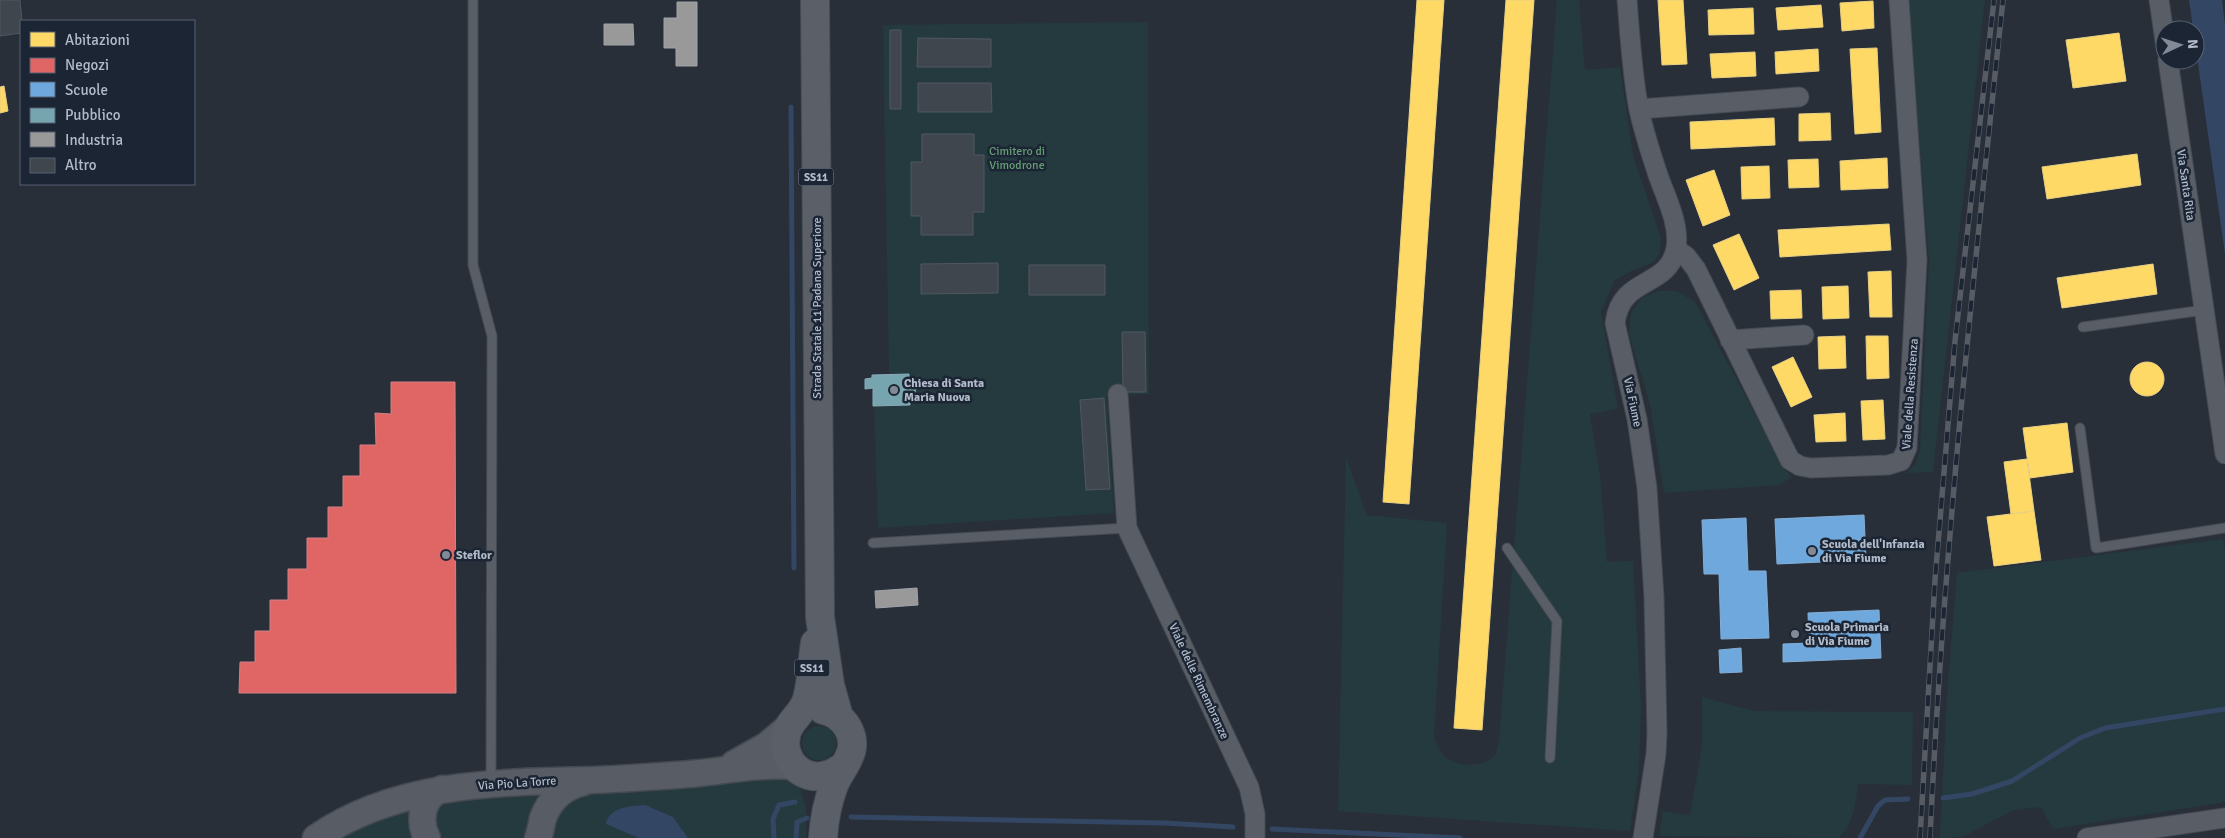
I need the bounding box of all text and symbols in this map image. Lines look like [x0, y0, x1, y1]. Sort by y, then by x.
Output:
legend [20, 20, 195, 185]
north arrow [2155, 20, 2205, 70]
text: Abitazioni [65, 31, 130, 49]
text: N [2184, 39, 2201, 50]
text: Negozi [65, 56, 109, 74]
text: Scuole [65, 81, 108, 99]
text: Pubblico [65, 106, 121, 124]
text: Industria [65, 131, 123, 149]
park label: Cimitero di Vimodrone [989, 144, 1045, 173]
street label: Via Santa Rita [2173, 148, 2198, 222]
text: Altro [65, 156, 97, 174]
road number: SS11 [798, 168, 834, 186]
street label: Strada Statale 11 Padana Superiore [810, 217, 825, 399]
street label: Viale della Resistenza [1899, 338, 1922, 450]
place label: Chiesa di Santa Maria Nuova [904, 376, 984, 405]
street label: Via Fiume [1620, 376, 1645, 428]
marker: Chiesa di Santa Maria Nuova [888, 384, 900, 396]
place label: Scuola dell'Infanzia di Via Fiume [1822, 537, 1925, 566]
marker: Scuola dell'Infanzia di Via Fiume [1806, 545, 1818, 557]
place label: Steflor [456, 548, 492, 563]
marker: Steflor [440, 549, 452, 561]
place label: Scuola Primaria di Via Fiume [1805, 620, 1889, 649]
street label: Viale delle Rimembranze [1165, 621, 1232, 742]
marker: Scuola Primaria di Via Fiume [1789, 628, 1801, 640]
road number: SS11 [794, 660, 830, 676]
street label: Via Pio La Torre [477, 773, 557, 794]

